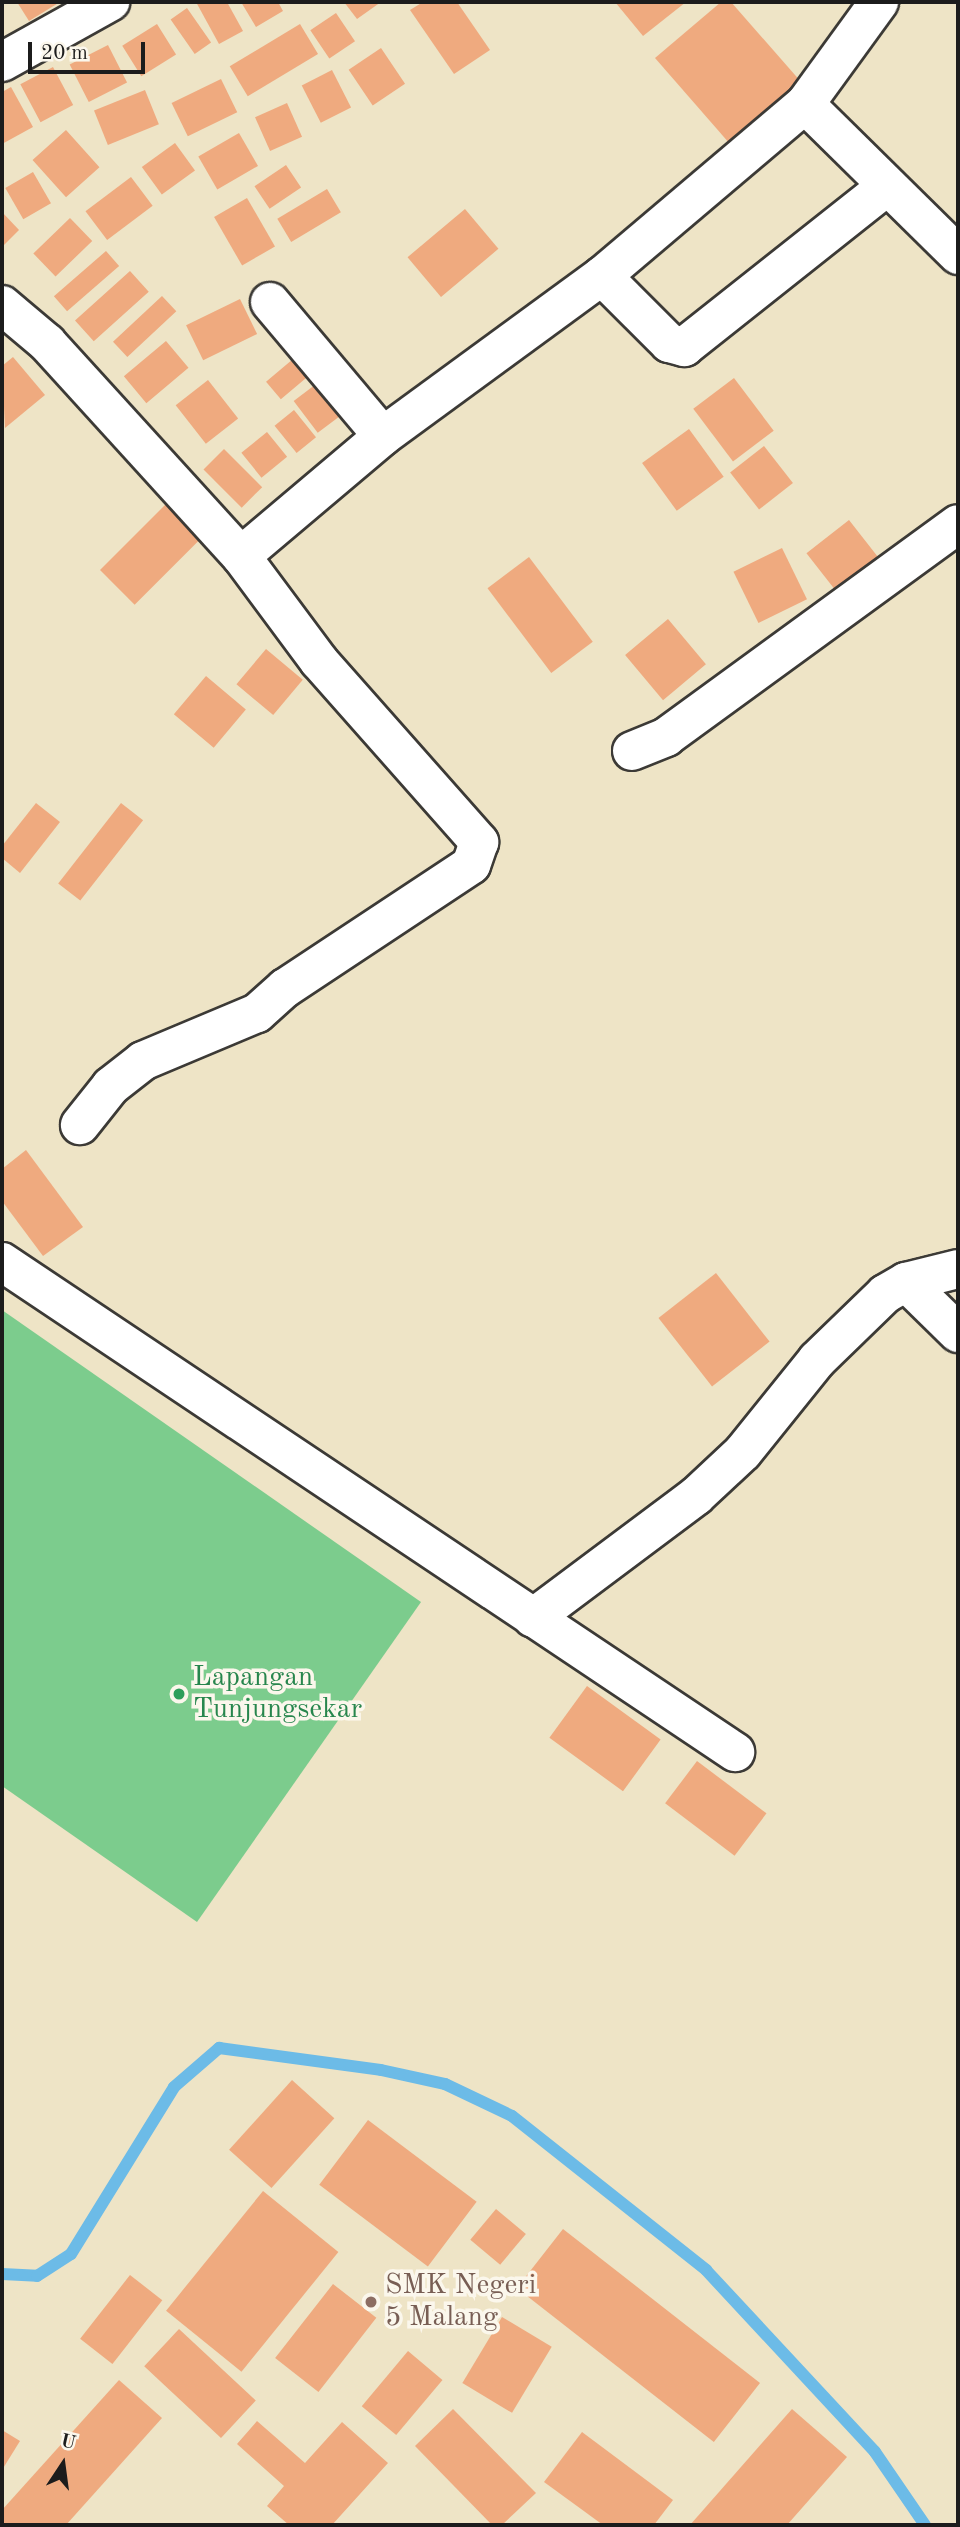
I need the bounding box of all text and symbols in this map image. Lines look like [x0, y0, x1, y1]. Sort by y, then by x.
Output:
scale bar [32, 28, 149, 72]
text: 20 m [41, 43, 88, 64]
place label: Lapangan Tunjungsekar [193, 1661, 362, 1727]
marker: Lapangan Tunjungsekar [171, 1686, 187, 1702]
place label: SMK Negeri 5 Malang [385, 2269, 536, 2335]
marker: SMK Negeri 5 Malang [363, 2294, 379, 2310]
north arrow [28, 2429, 98, 2499]
text: U [58, 2432, 77, 2454]

